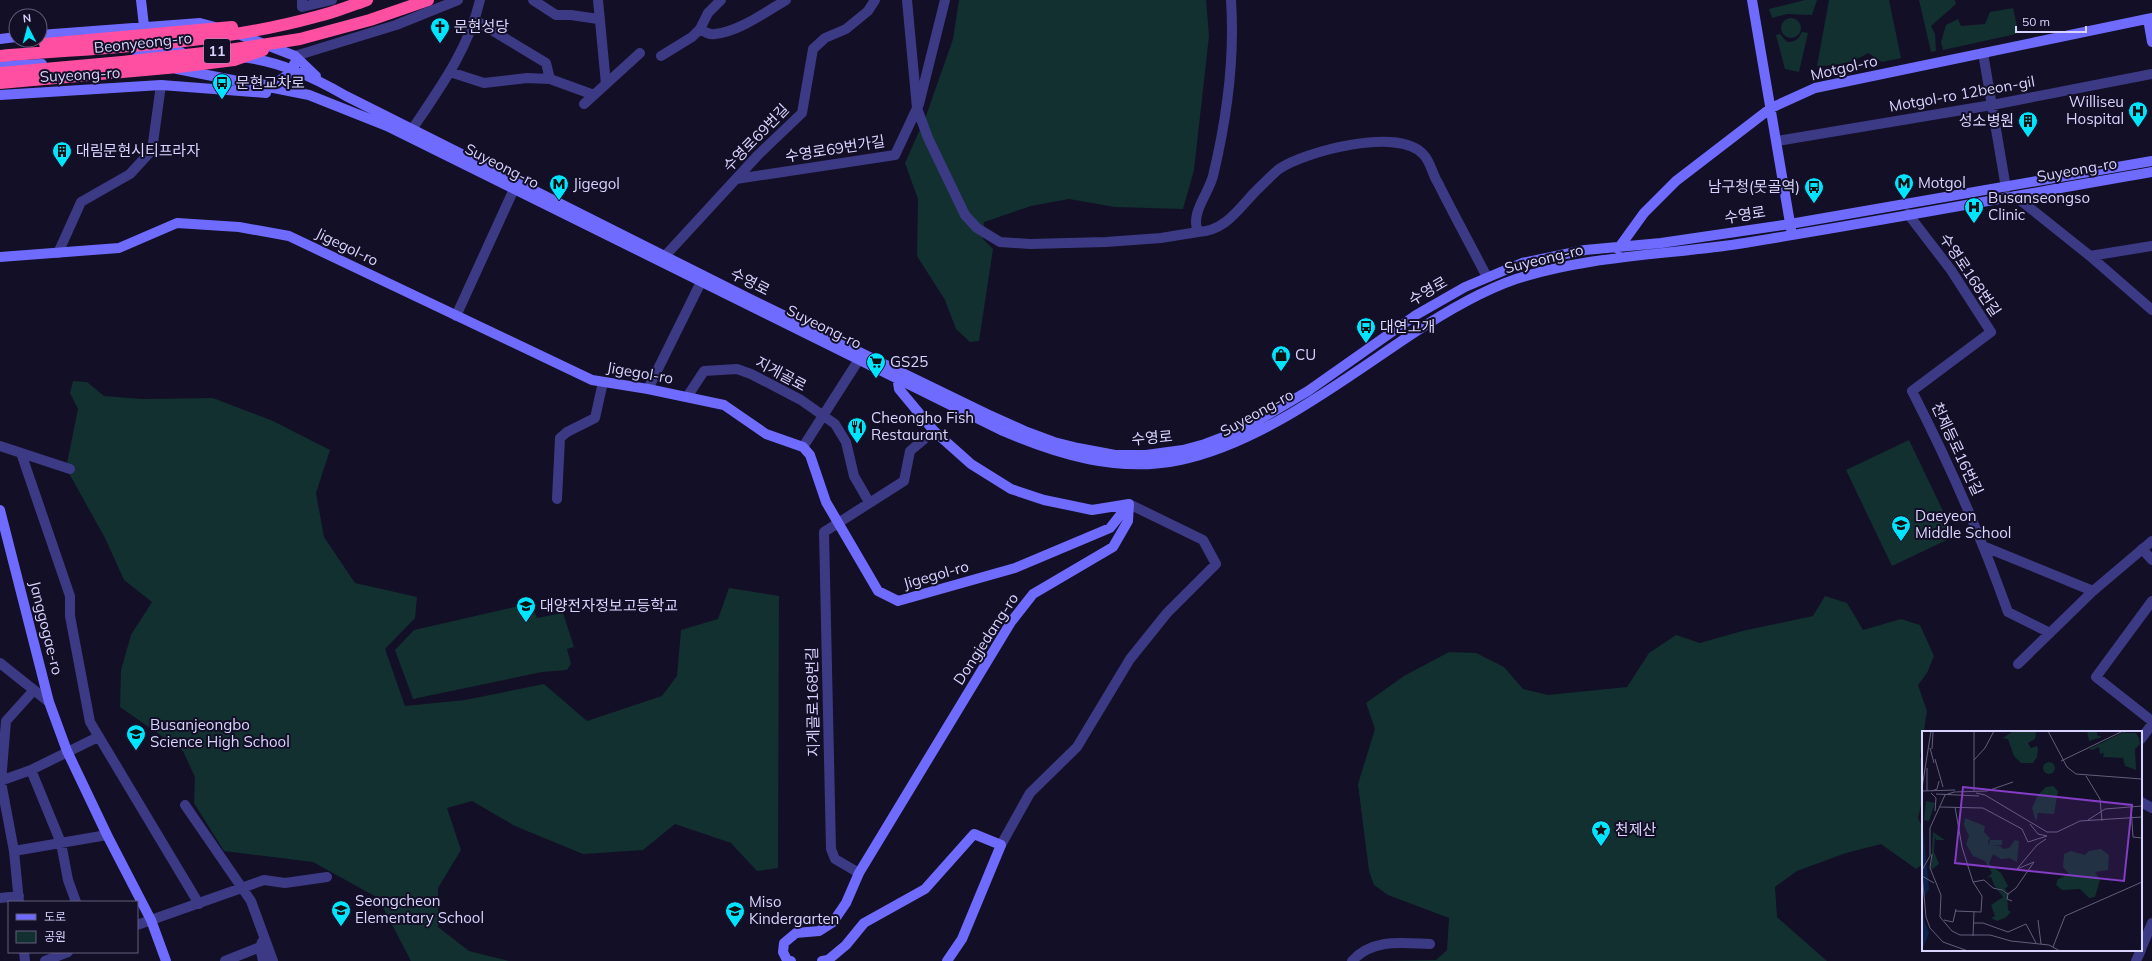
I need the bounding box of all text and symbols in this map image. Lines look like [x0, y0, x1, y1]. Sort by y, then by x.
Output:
north arrow [8, 8, 48, 48]
scale bar [2016, 8, 2086, 34]
text: N [22, 11, 32, 25]
text: 50 m [2022, 14, 2050, 29]
church icon: 문현성당 [429, 16, 451, 44]
place label: 문현성당 [454, 17, 509, 36]
street label: Beonyeong-ro [93, 28, 193, 57]
road number: 11 [204, 39, 230, 63]
street label: Motgol-ro [1809, 51, 1879, 84]
street label: Suyeong-ro [39, 63, 121, 86]
street label: Motgol-ro 12beon-gil [1888, 71, 2036, 116]
bus stop icon: 문현교차로 [211, 72, 233, 100]
place label: 문현교차로 [236, 73, 305, 92]
place label: Williseu Hospital [2066, 92, 2124, 128]
street label: 수영로69번길 [719, 100, 793, 176]
hospital icon: Williseu Hospital [2127, 100, 2149, 128]
building icon: 성소병원 [2017, 110, 2039, 138]
place label: 성소병원 [1959, 111, 2014, 130]
street label: 수영로69번가길 [784, 131, 886, 166]
street label: Suyeong-ro [462, 139, 543, 192]
building icon: 대림문현시티프라자 [51, 140, 73, 168]
place label: 대림문현시티프라자 [76, 141, 200, 160]
street label: Suyeong-ro [2036, 153, 2118, 186]
metro station icon: Motgol [1893, 172, 1915, 200]
metro station icon: Jigegol [548, 173, 570, 201]
place label: Motgol [1918, 173, 1966, 192]
place label: Jigegol [573, 174, 620, 193]
bus stop icon: 남구청(못골역) [1803, 176, 1825, 204]
place label: 남구청(못골역) [1708, 177, 1800, 196]
place label: Busanseongso Clinic [1988, 188, 2090, 224]
hospital icon: Busanseongso Clinic [1963, 196, 1985, 224]
street label: 수영로 [1723, 202, 1767, 227]
street label: Jigegol-ro [313, 223, 382, 270]
street label: 수영로168번길 [1936, 230, 2005, 320]
street label: Suyeong-ro [1502, 240, 1585, 278]
street label: 수영로 [727, 264, 773, 299]
street label: 수영로 [1405, 272, 1450, 309]
street label: Suyeong-ro [784, 300, 865, 353]
bus stop icon: 대연고개 [1355, 316, 1377, 344]
place label: 대연고개 [1380, 317, 1435, 336]
shop icon: CU [1270, 344, 1292, 372]
place label: CU [1295, 345, 1316, 364]
supermarket icon: GS25 [865, 351, 887, 379]
street label: 지게골로 [752, 352, 810, 395]
place label: GS25 [890, 352, 928, 371]
street label: Jigegol-ro [605, 357, 675, 388]
street label: Suyeong-ro [1217, 385, 1297, 440]
street label: 천제등로16번길 [1928, 399, 1987, 498]
place label: Cheongho Fish Restaurant [871, 408, 974, 444]
restaurant icon: Cheongho Fish Restaurant [846, 416, 868, 444]
street label: 수영로 [1131, 426, 1173, 449]
place label: Daeyeon Middle School [1915, 506, 2011, 542]
school or university icon: Daeyeon Middle School [1890, 514, 1912, 542]
street label: Jigegol-ro [901, 556, 971, 593]
street label: Janggogae-ro [26, 579, 67, 677]
street label: Dongjedang-ro [949, 589, 1022, 688]
school or university icon: 대양전자정보고등학교 [515, 595, 537, 623]
place label: 대양전자정보고등학교 [540, 596, 678, 615]
street label: 지게골로168번길 [802, 647, 823, 757]
place label: Busanjeongbo Science High School [150, 715, 290, 751]
school or university icon: Busanjeongbo Science High School [125, 723, 147, 751]
inset map [1922, 731, 2142, 951]
place icon: 천제산 [1590, 819, 1612, 847]
place label: 천제산 [1615, 820, 1657, 839]
place label: Seongcheon Elementary School [355, 891, 484, 927]
place label: Miso Kindergarten [749, 892, 839, 928]
school or university icon: Seongcheon Elementary School [330, 899, 352, 927]
school or university icon: Miso Kindergarten [724, 900, 746, 928]
legend [8, 901, 138, 953]
text: 도로 [44, 909, 66, 924]
text: 공원 [44, 929, 66, 944]

